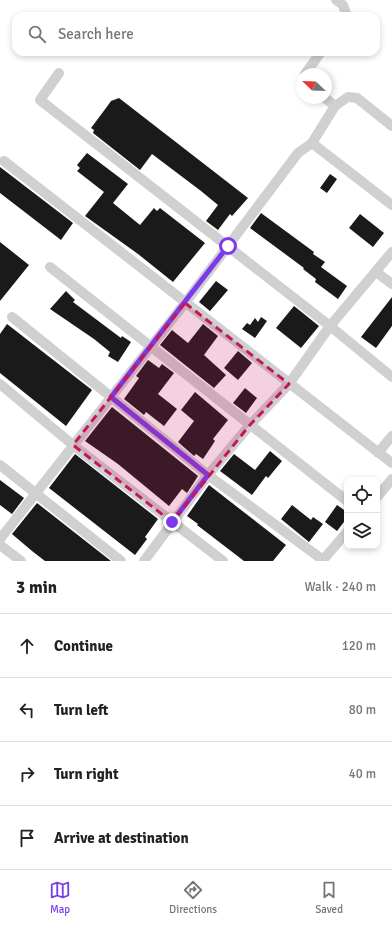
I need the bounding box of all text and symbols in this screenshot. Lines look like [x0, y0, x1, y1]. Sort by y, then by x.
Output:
search box [12, 12, 380, 56]
icon: search [26, 23, 48, 45]
text: Search here [58, 25, 134, 43]
north arrow [296, 68, 332, 104]
route start [219, 237, 237, 255]
map controls [344, 477, 380, 549]
button: locate [344, 477, 380, 513]
route end [163, 513, 181, 531]
button: layers [344, 513, 380, 549]
text: 3 min [16, 577, 57, 598]
text: Walk · 240 m [305, 579, 376, 595]
icon: ahead [16, 635, 38, 657]
text: Continue [54, 637, 113, 655]
text: 120 m [342, 638, 376, 654]
icon: left [16, 699, 38, 721]
text: Turn left [54, 701, 108, 719]
text: 80 m [349, 702, 376, 718]
icon: right [16, 763, 38, 785]
text: Turn right [54, 765, 119, 783]
text: 40 m [349, 766, 376, 782]
icon: arrive [16, 827, 38, 849]
text: Arrive at destination [54, 829, 189, 847]
tab: Map [49, 879, 71, 916]
tab: Directions [169, 879, 217, 916]
tab: Saved [315, 879, 343, 916]

